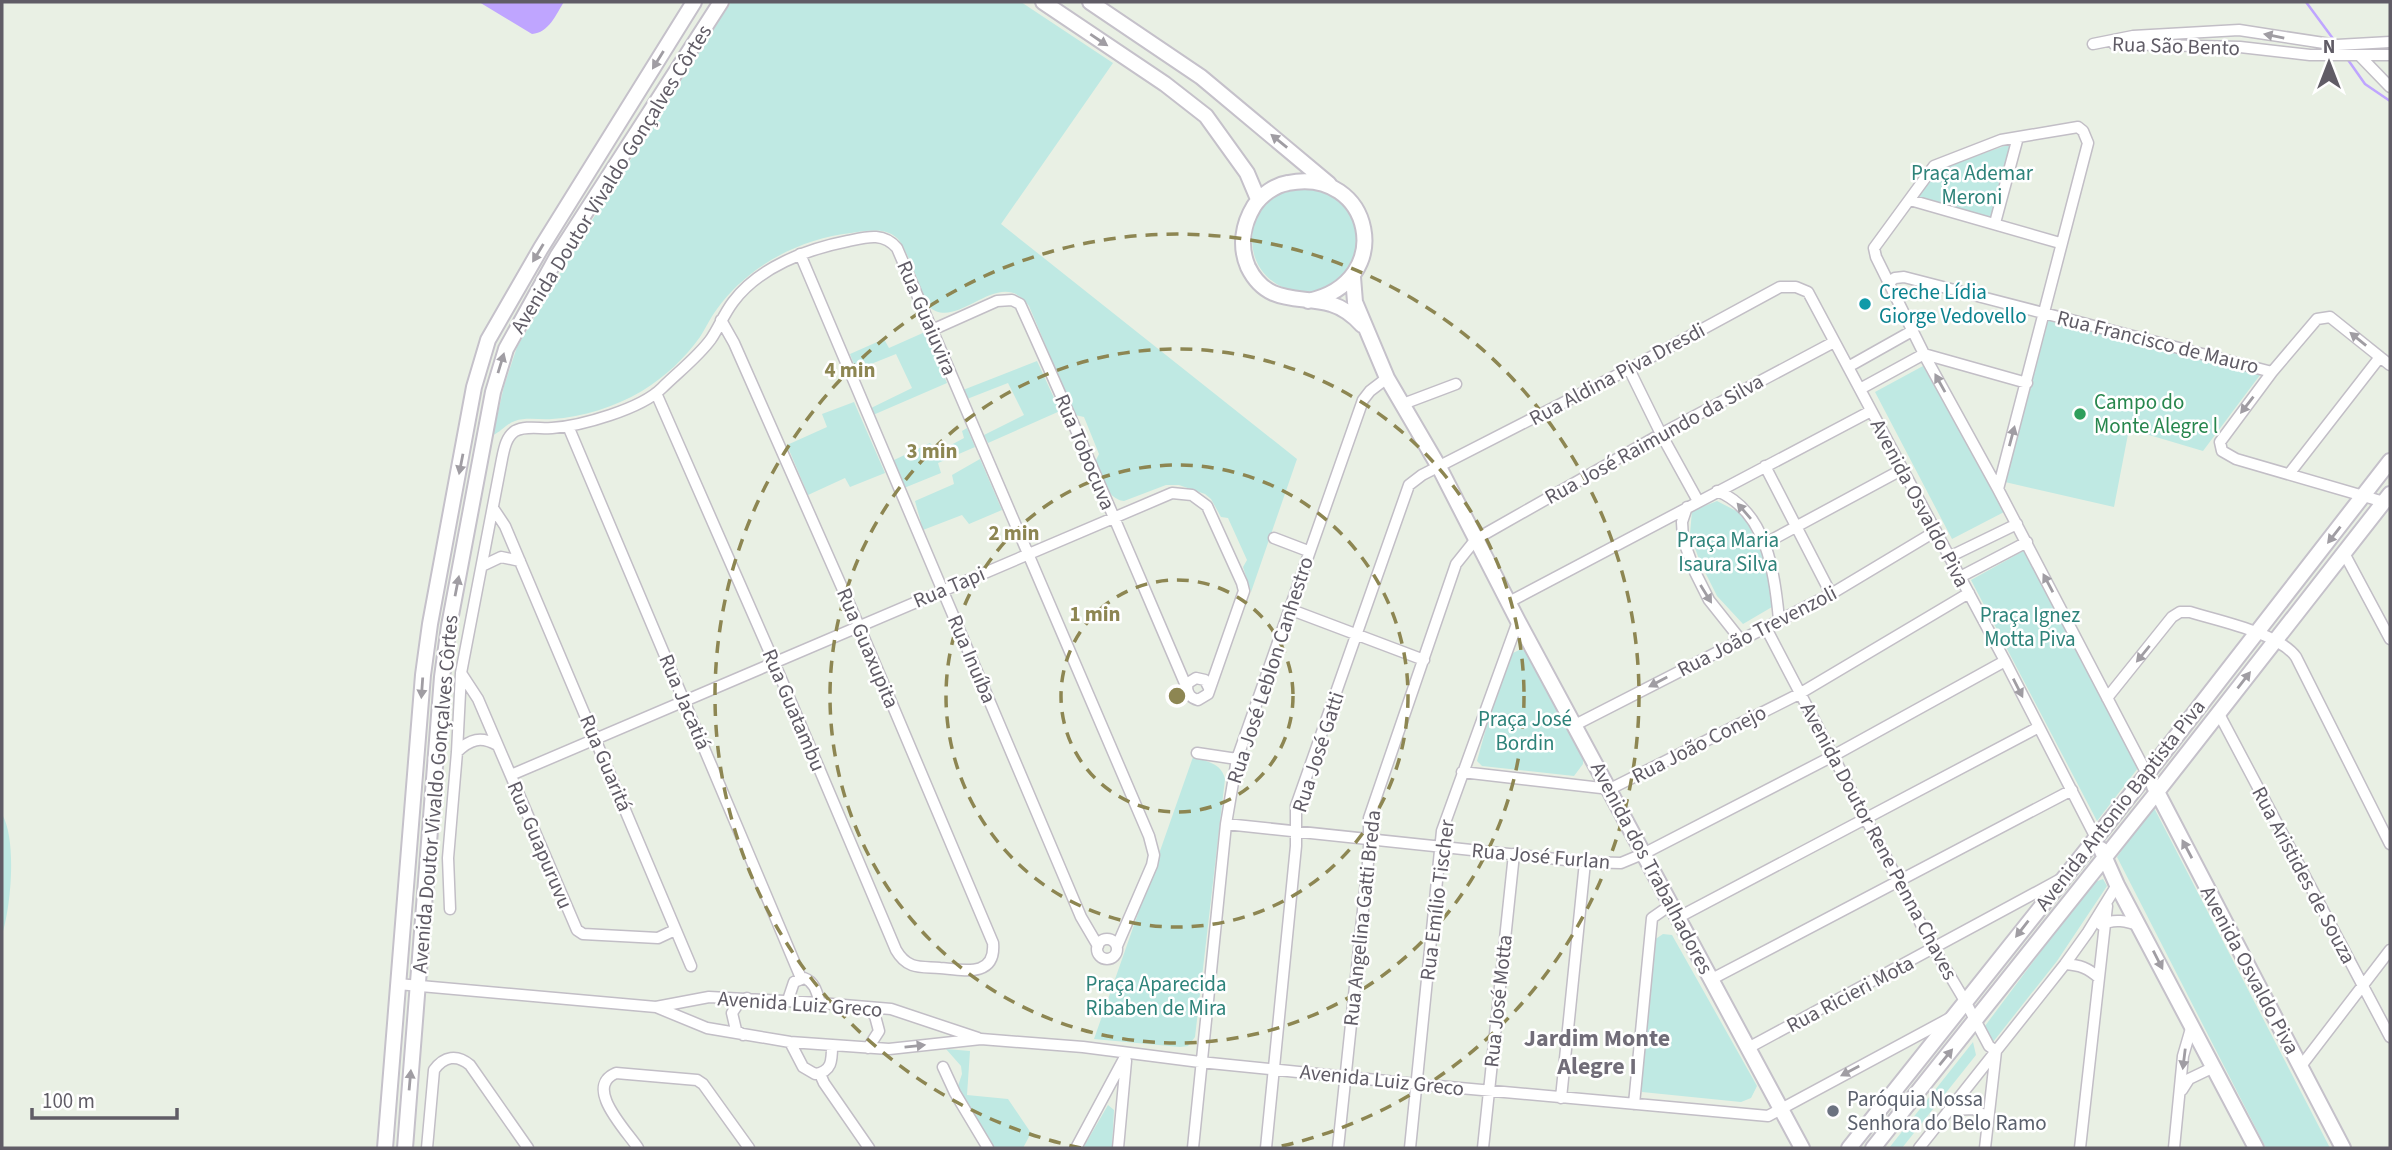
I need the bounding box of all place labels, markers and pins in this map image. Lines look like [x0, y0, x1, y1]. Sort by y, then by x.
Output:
place label: Creche Lídia Giorge Vedovello [1879, 277, 2027, 331]
marker: Creche Lídia Giorge Vedovello [1857, 296, 1873, 312]
place label: Campo do Monte Alegre l [2094, 387, 2218, 441]
marker: Campo do Monte Alegre l [2072, 406, 2088, 422]
centre of rings [1165, 684, 1189, 708]
place label: Paróquia Nossa Senhora do Belo Ramo [1847, 1084, 2047, 1138]
marker: Paróquia Nossa Senhora do Belo Ramo [1825, 1103, 1841, 1119]

